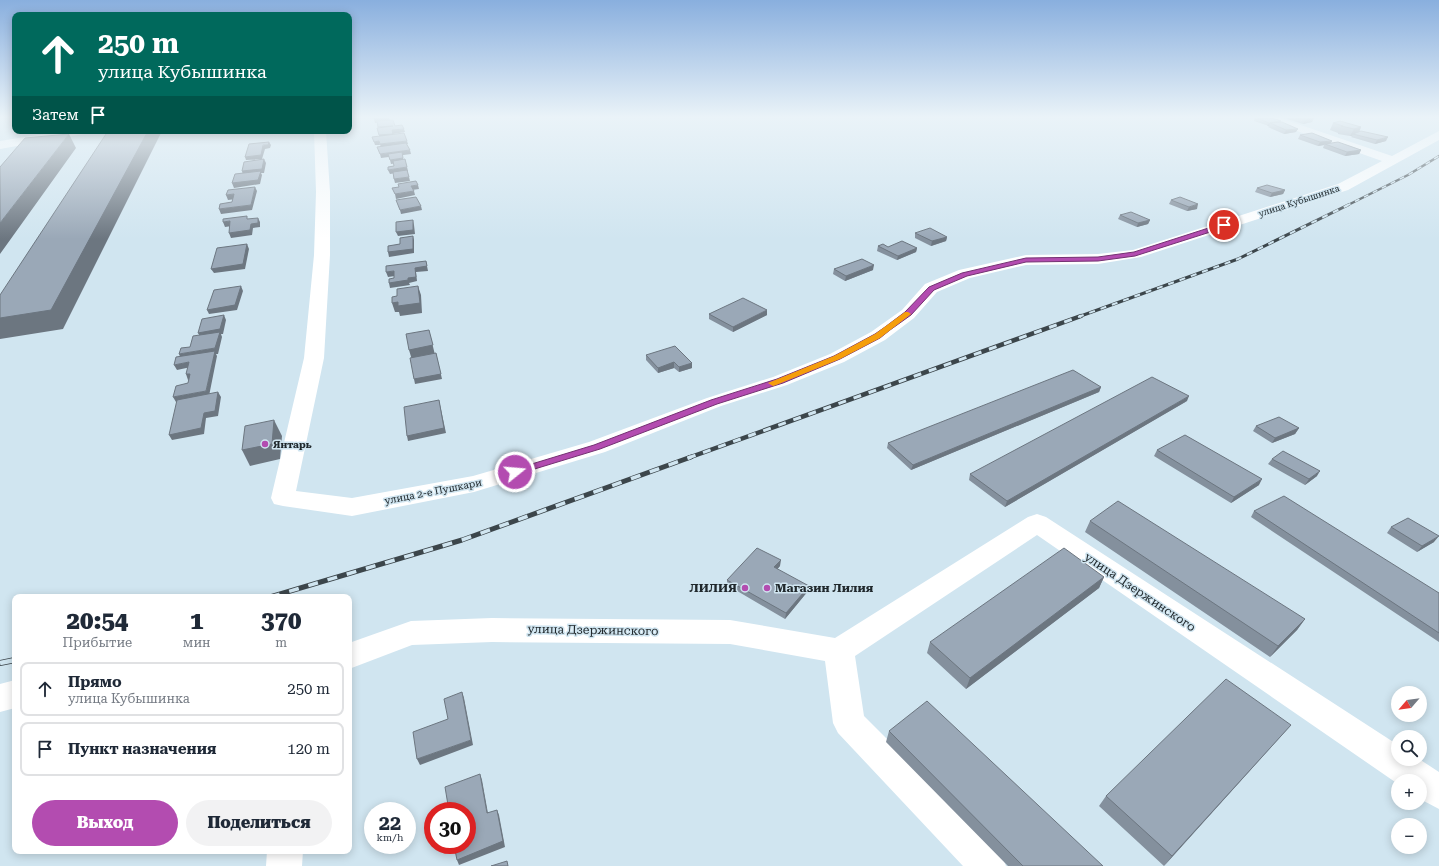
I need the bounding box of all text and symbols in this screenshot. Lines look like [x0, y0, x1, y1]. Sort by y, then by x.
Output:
text: 250 m [98, 27, 179, 60]
icon: ahead [32, 28, 84, 80]
text: улица Кубышинка [98, 61, 267, 82]
icon: arrive [87, 104, 109, 126]
text: Затем [32, 106, 79, 124]
street label: улица Кубышинка [1257, 183, 1341, 219]
pin [1207, 208, 1241, 242]
icon: arrive [1213, 214, 1235, 236]
marker: Янтарь [260, 439, 270, 449]
place label: Янтарь [273, 439, 312, 450]
position arrow [494, 451, 536, 493]
street label: улица 2-е Пушкари [383, 477, 483, 506]
street label: улица Дзержинского [1082, 550, 1198, 634]
place label: ЛИЛИЯ [690, 581, 737, 595]
place label: Магазин Лилия [775, 581, 874, 595]
marker: ЛИЛИЯ [740, 583, 750, 593]
marker: Магазин Лилия [762, 583, 772, 593]
text: 20:54 [67, 607, 128, 635]
text: 1 [190, 607, 203, 635]
text: 370 [261, 607, 301, 635]
street label: улица Дзержинского [527, 622, 659, 638]
text: Прибытие [63, 635, 132, 650]
text: мин [183, 635, 211, 650]
text: m [275, 635, 287, 650]
text: Прямо [68, 673, 122, 691]
icon: ahead [34, 678, 56, 700]
text: 250 m [287, 680, 330, 698]
north arrow [1391, 686, 1427, 722]
map controls [1391, 686, 1427, 854]
text: улица Кубышинка [68, 691, 190, 706]
button: search [1391, 730, 1427, 766]
icon: arrive [34, 738, 56, 760]
text: Пункт назначения [68, 740, 216, 758]
text: 120 m [287, 740, 330, 758]
button: + [1391, 774, 1427, 810]
button: Выход [32, 800, 178, 846]
button: Поделиться [186, 800, 332, 846]
speed limit sign: 30 [424, 802, 476, 854]
text: 22 [379, 811, 401, 835]
button: − [1391, 818, 1427, 854]
text: km/h [377, 832, 403, 843]

